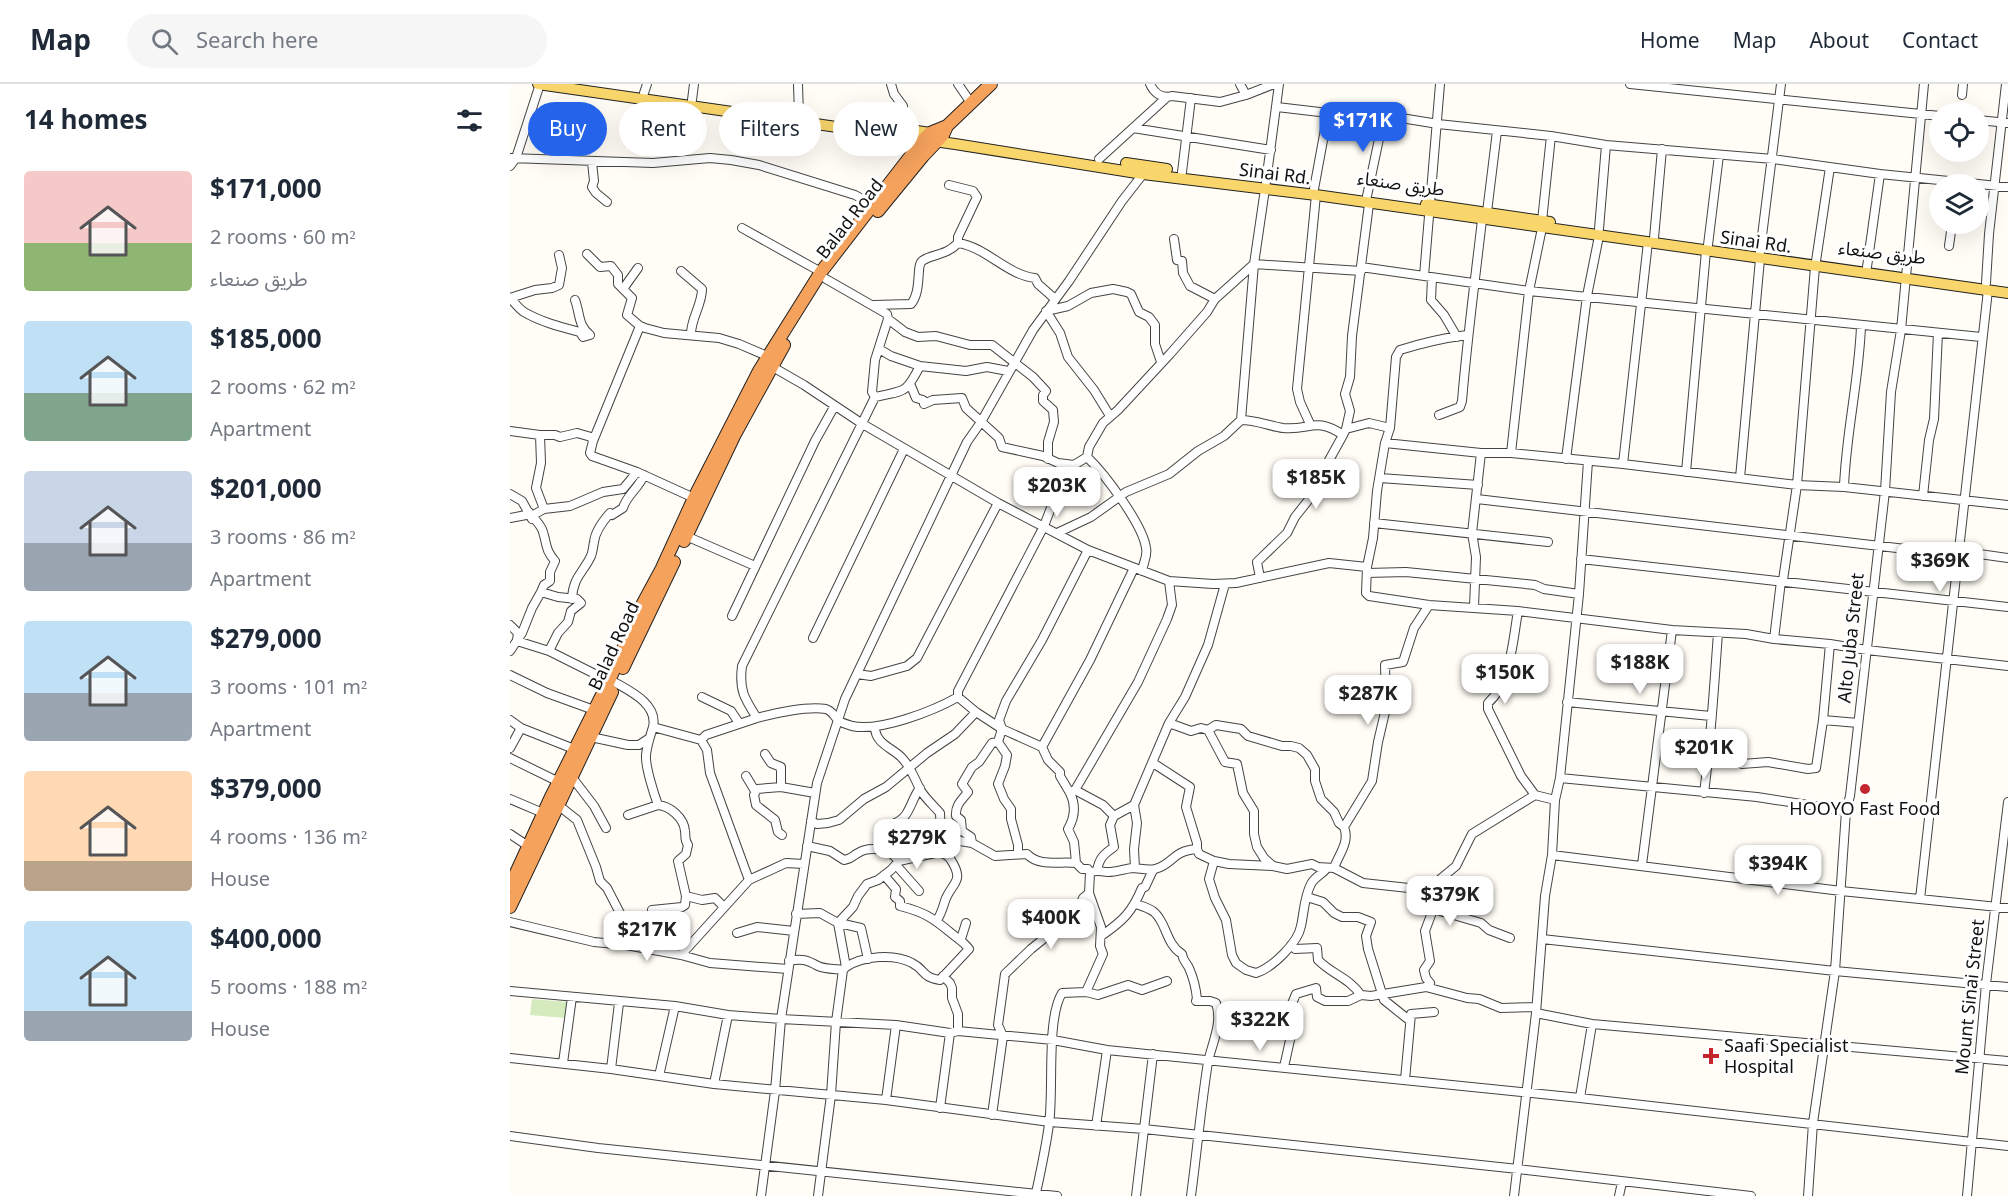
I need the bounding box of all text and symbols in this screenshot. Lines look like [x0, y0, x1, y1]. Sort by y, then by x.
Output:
text: Map [30, 12, 91, 71]
search box [127, 14, 547, 68]
text: Search here [196, 18, 318, 64]
text: Home [1640, 19, 1700, 63]
text: Map [1733, 19, 1776, 63]
text: About [1809, 19, 1869, 63]
text: Contact [1902, 19, 1978, 63]
icon: search [148, 25, 181, 58]
text: 14 homes [24, 93, 148, 148]
text: $171K [1333, 100, 1393, 142]
chip: Buy [528, 102, 607, 156]
chip: Rent [619, 102, 707, 156]
chip: Filters [719, 102, 821, 156]
chip: New [833, 102, 919, 156]
pin: $171K [1321, 102, 1405, 153]
map controls [1929, 102, 1989, 234]
button: locate [1929, 102, 1989, 162]
icon: filters [453, 104, 486, 137]
street label: Sinai Rd. [1237, 151, 1313, 197]
street label: طريق صنعاء [1355, 159, 1447, 209]
text: $171,000 [210, 162, 322, 217]
street label: Balad Road [806, 170, 894, 268]
button: layers [1929, 174, 1989, 234]
icon: home [72, 195, 144, 267]
text: 2 rooms · 60 m² [210, 217, 356, 259]
street label: Sinai Rd. [1718, 218, 1794, 266]
street label: طريق صنعاء [1836, 229, 1928, 277]
text: طريق صنعاء [210, 259, 308, 301]
text: $185,000 [210, 312, 322, 367]
icon: home [72, 345, 144, 417]
text: 2 rooms · 62 m² [210, 367, 356, 409]
text: Apartment [210, 409, 311, 451]
text: $185K [1286, 457, 1346, 499]
pin: $185K [1274, 459, 1358, 510]
text: $201,000 [210, 462, 322, 517]
text: $203K [1027, 465, 1087, 507]
pin: $203K [1015, 467, 1099, 518]
icon: home [72, 495, 144, 567]
text: 3 rooms · 86 m² [210, 517, 356, 559]
text: $369K [1910, 540, 1970, 582]
pin: $369K [1898, 542, 1982, 593]
text: Apartment [210, 559, 311, 601]
street label: Alto Juba Street [1825, 571, 1877, 705]
street label: Balad Road [577, 595, 651, 697]
text: $279,000 [210, 612, 322, 667]
text: $188K [1610, 642, 1670, 684]
pin: $188K [1598, 644, 1682, 695]
icon: home [72, 645, 144, 717]
text: $150K [1475, 652, 1535, 694]
pin: $150K [1463, 654, 1547, 705]
text: 3 rooms · 101 m² [210, 667, 367, 709]
text: $287K [1338, 673, 1398, 715]
pin: $287K [1326, 675, 1410, 726]
text: Apartment [210, 709, 311, 751]
text: $201K [1674, 727, 1734, 769]
pin: $201K [1662, 729, 1746, 780]
text: $379,000 [210, 762, 322, 817]
marker: HOOYO Fast Food [1858, 782, 1872, 796]
place label: HOOYO Fast Food [1789, 790, 1941, 828]
icon: home [72, 795, 144, 867]
text: 4 rooms · 136 m² [210, 817, 367, 859]
text: $279K [887, 817, 947, 859]
pin: $279K [875, 819, 959, 870]
text: $394K [1748, 843, 1808, 885]
pin: $394K [1736, 845, 1820, 896]
text: House [210, 859, 270, 901]
text: $379K [1420, 874, 1480, 916]
pin: $379K [1408, 876, 1492, 927]
text: $400K [1021, 897, 1081, 939]
pin: $400K [1009, 899, 1093, 950]
text: $217K [617, 909, 677, 951]
pin: $217K [605, 911, 689, 962]
text: $400,000 [210, 912, 322, 967]
street label: Mount Sinai Street [1943, 917, 1997, 1077]
icon: home [72, 945, 144, 1017]
text: 5 rooms · 188 m² [210, 967, 367, 1009]
text: $322K [1230, 999, 1290, 1041]
pin: $322K [1218, 1001, 1302, 1052]
text: House [210, 1009, 270, 1051]
place label: Saafi Specialist Hospital [1724, 1027, 1849, 1086]
marker: Saafi Specialist Hospital [1702, 1047, 1720, 1065]

